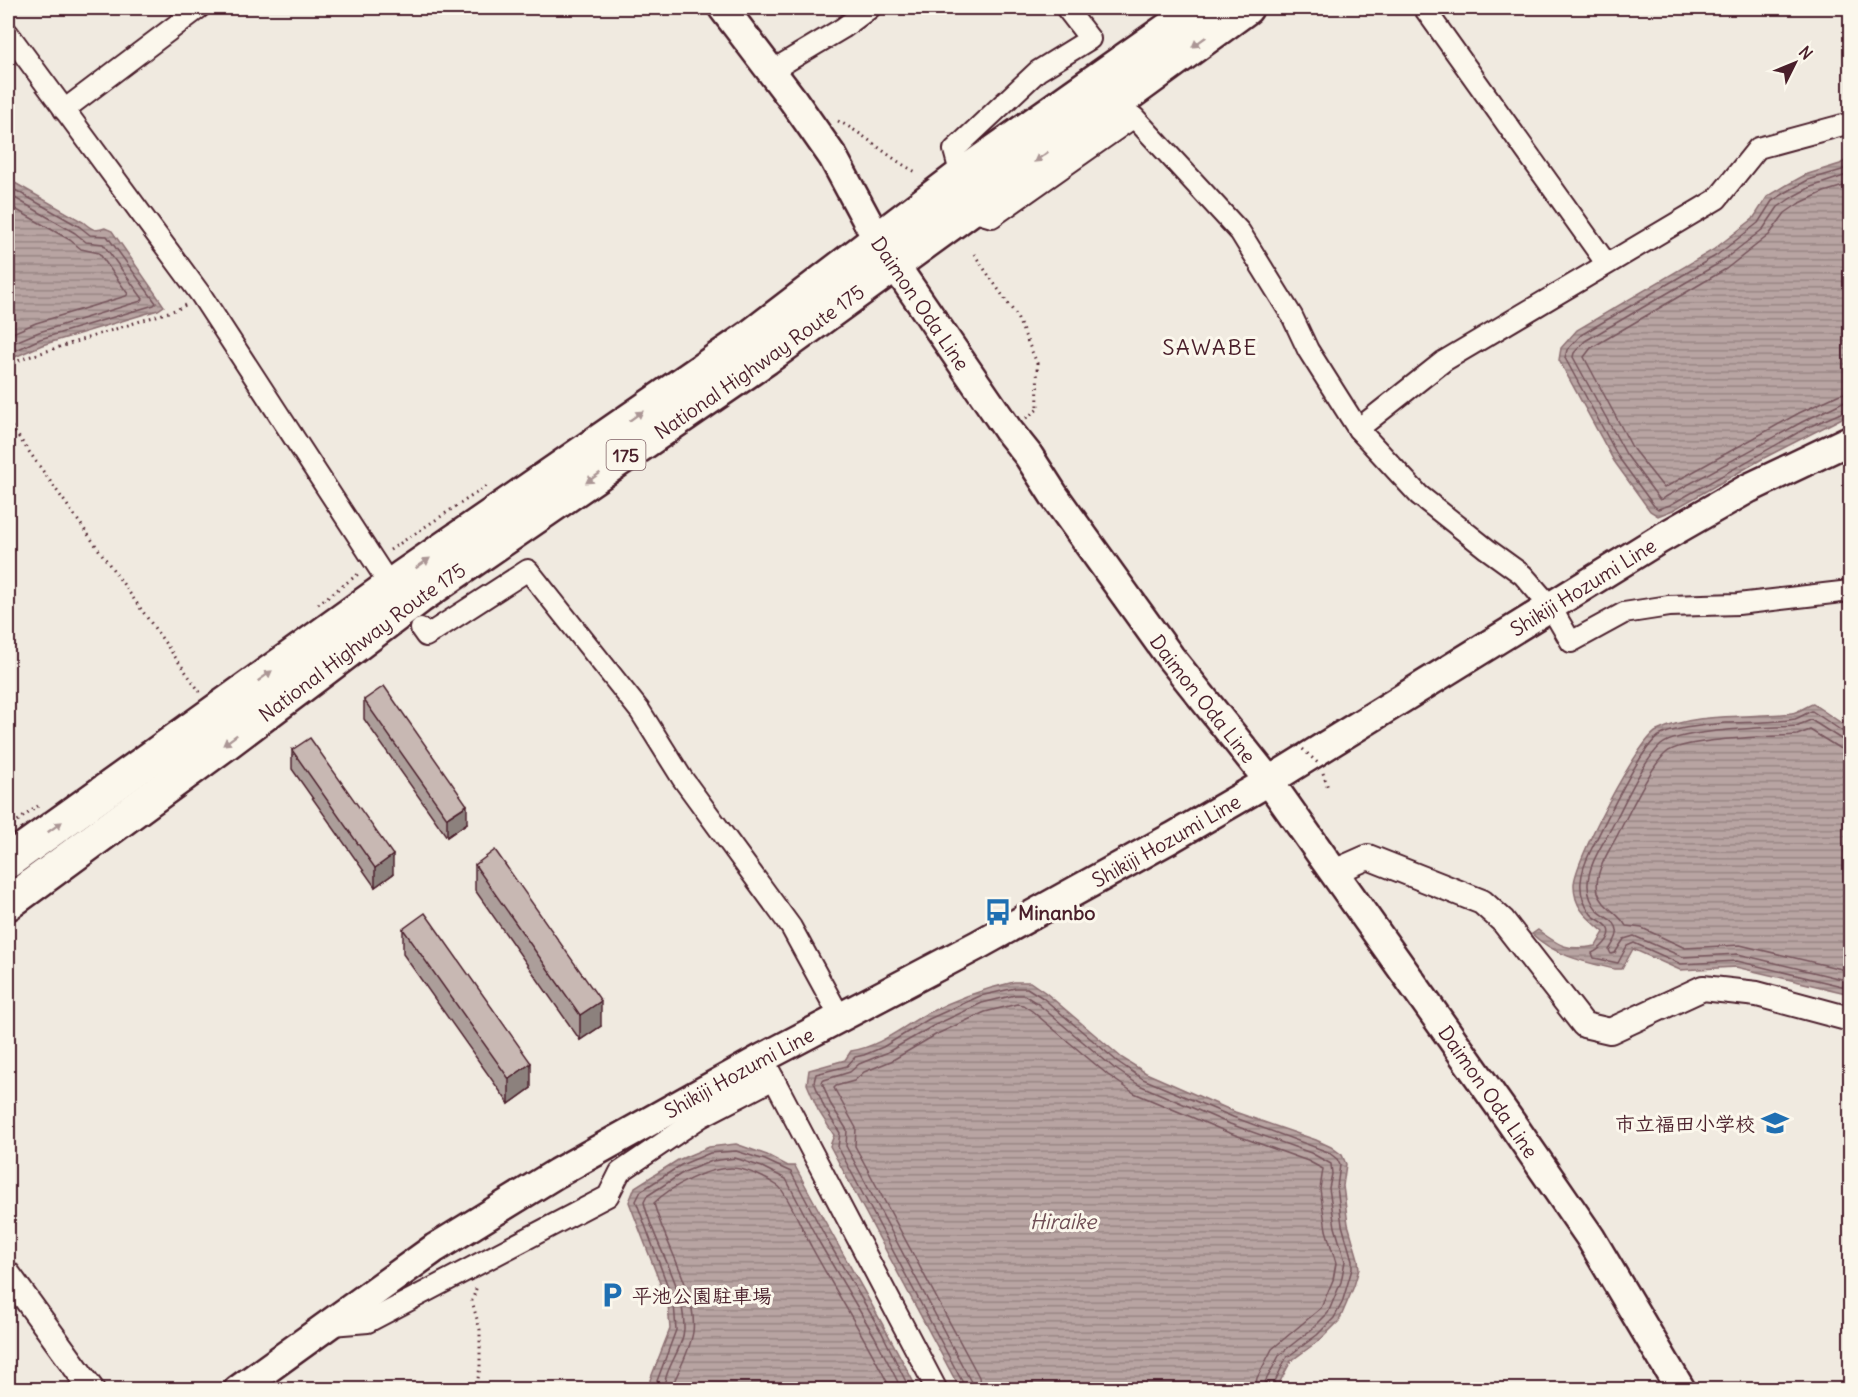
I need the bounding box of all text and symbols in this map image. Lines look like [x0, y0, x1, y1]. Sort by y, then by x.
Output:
north arrow [1765, 33, 1825, 93]
one-way arrow [1192, 36, 1208, 48]
text: N [1795, 42, 1817, 64]
one-way arrow [1034, 150, 1049, 162]
street label: Daimon Oda Line [866, 232, 975, 375]
street label: National Highway Route 175 [649, 278, 869, 444]
district label: SAWABE [1162, 333, 1258, 361]
one-way arrow [627, 410, 643, 422]
road number: 175 [606, 440, 646, 470]
one-way arrow [585, 472, 601, 484]
street label: Shikiji Hozumi Line [1505, 532, 1660, 641]
street label: National Highway Route 175 [253, 557, 470, 726]
one-way arrow [415, 557, 431, 569]
street label: Daimon Oda Line [1145, 629, 1262, 767]
one-way arrow [256, 670, 272, 682]
one-way arrow [223, 733, 238, 745]
street label: Shikiji Hozumi Line [1087, 788, 1245, 892]
one-way arrow [47, 821, 63, 833]
bus stop icon: Minanbo [983, 897, 1013, 927]
place label: Minanbo [1018, 900, 1095, 925]
street label: Daimon Oda Line [1434, 1020, 1544, 1163]
street label: Shikiji Hozumi Line [660, 1021, 818, 1123]
school or university icon: 市立福田小学校 [1760, 1108, 1790, 1138]
place label: 市立福田小学校 [1615, 1111, 1755, 1136]
water label: Hiraike [1030, 1208, 1098, 1235]
parking icon: 平池公園駐車場 [597, 1280, 627, 1310]
place label: 平池公園駐車場 [632, 1283, 772, 1308]

